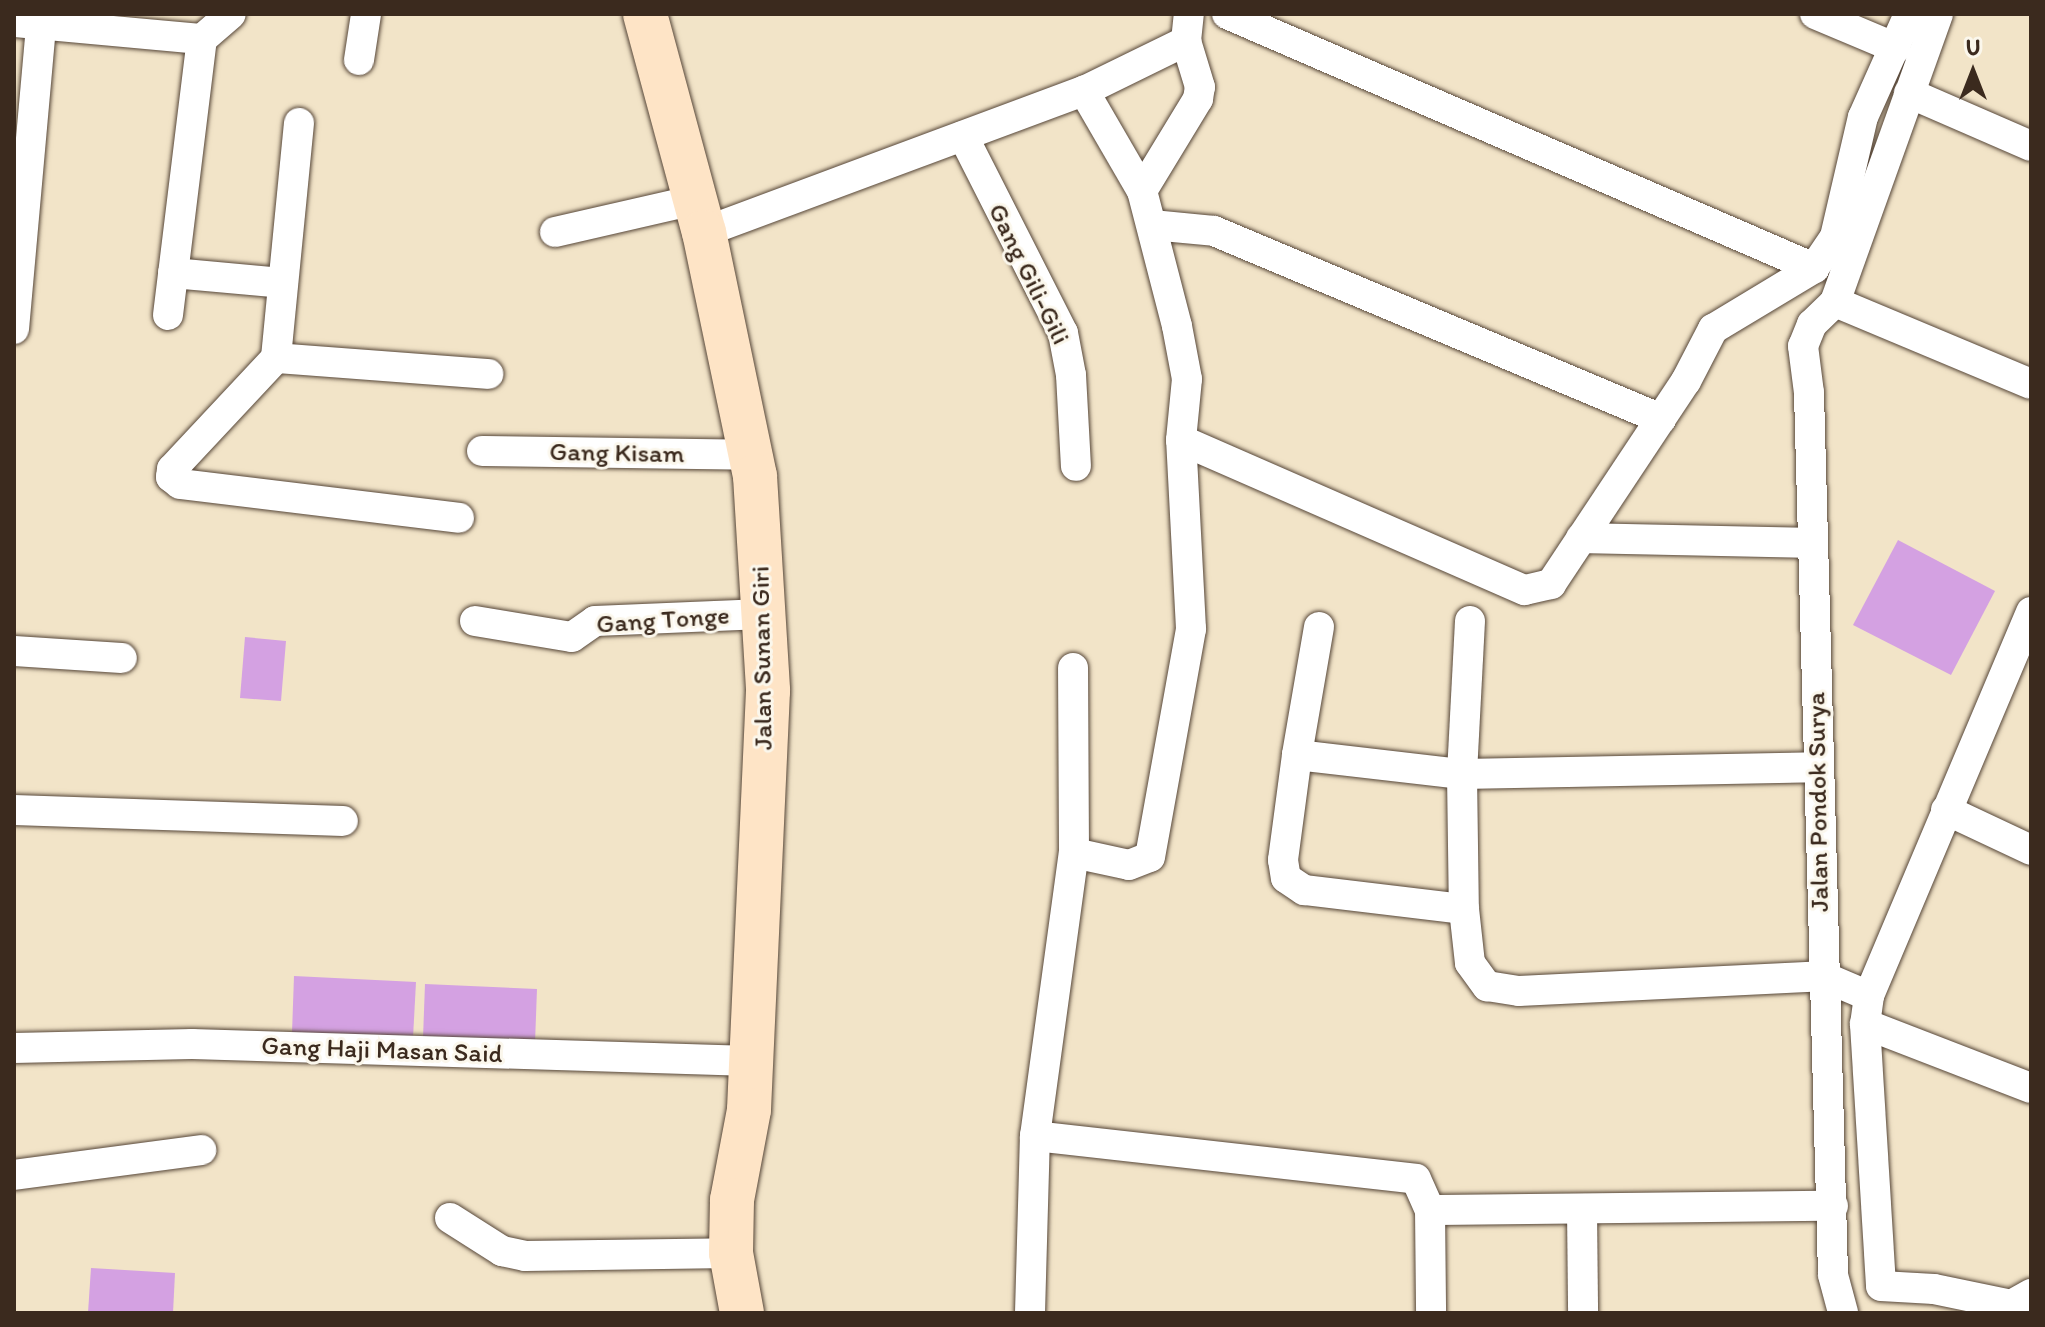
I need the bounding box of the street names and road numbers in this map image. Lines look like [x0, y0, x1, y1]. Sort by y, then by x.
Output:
street label: Gang Gili-Gili [981, 198, 1077, 350]
street label: Gang Kisam [550, 436, 684, 470]
street label: Jalan Sunan Giri [745, 566, 779, 750]
street label: Gang Tonge [597, 600, 729, 640]
street label: Jalan Pondok Surya [1800, 693, 1836, 911]
street label: Gang Haji Masan Said [260, 1030, 504, 1070]

